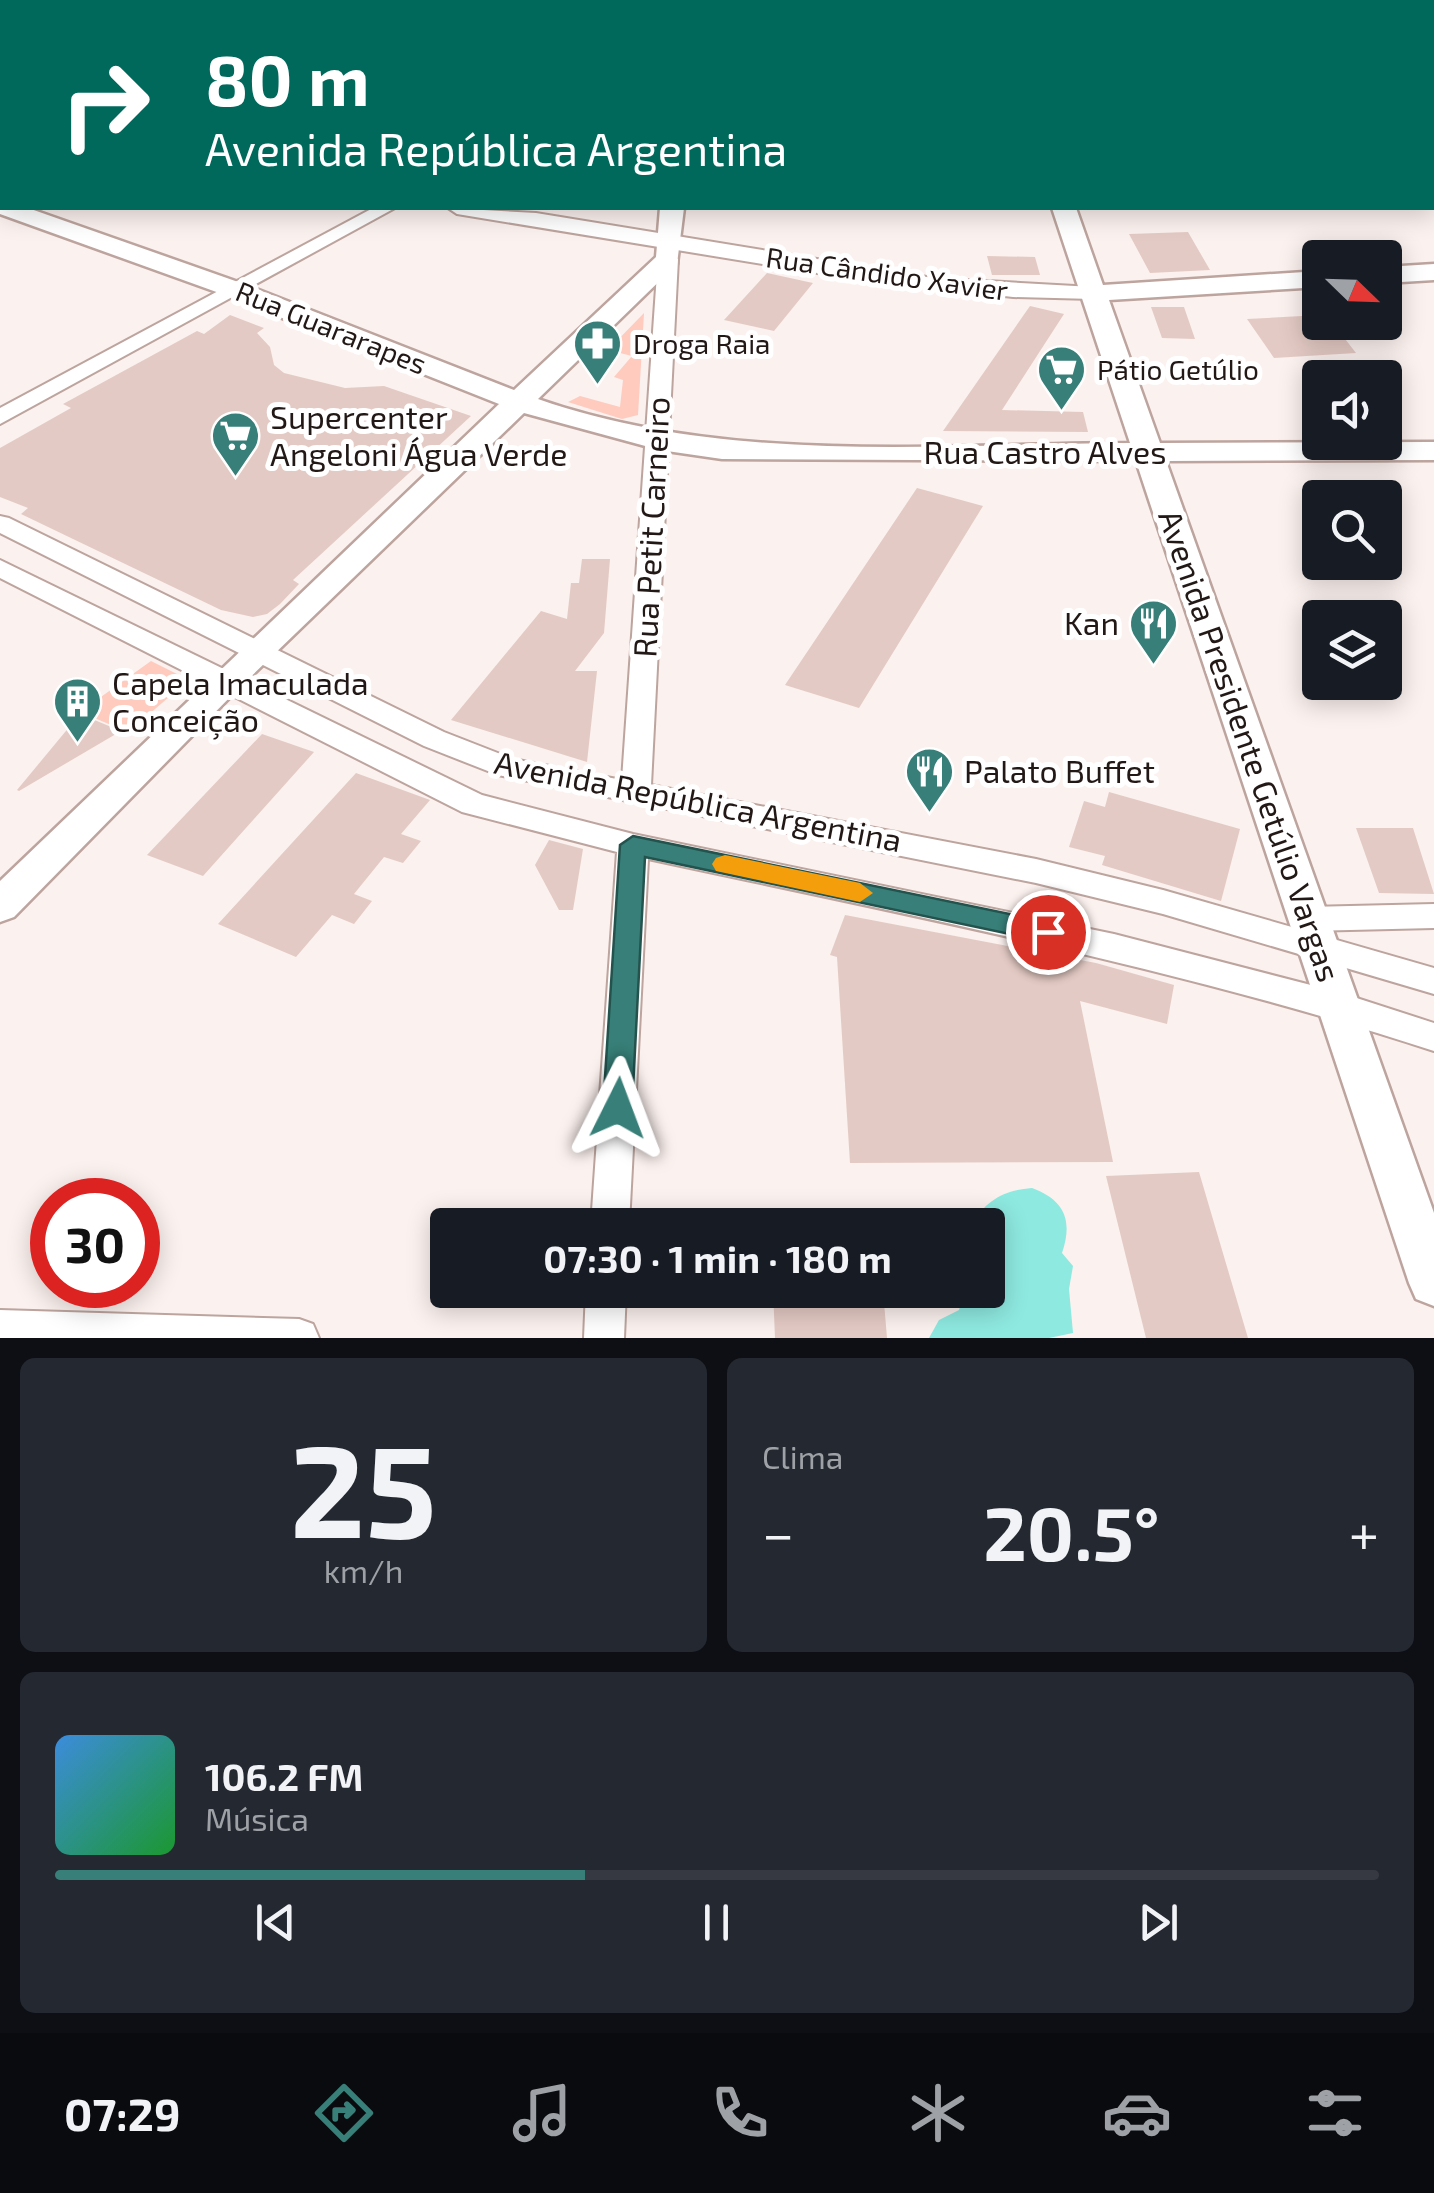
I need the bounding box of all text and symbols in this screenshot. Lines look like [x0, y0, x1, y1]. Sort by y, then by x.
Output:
text: 80 m [205, 36, 370, 120]
icon: right [40, 40, 170, 170]
text: Avenida República Argentina [205, 121, 787, 175]
street label: Rua Cândido Xavier [764, 239, 1010, 307]
north arrow [1302, 240, 1402, 340]
map controls [1302, 240, 1402, 700]
street label: Rua Guararapes [231, 273, 432, 381]
pharmacy icon: Droga Raia [572, 318, 624, 386]
place label: Droga Raia [633, 326, 770, 360]
supermarket icon: Pátio Getúlio [1036, 344, 1088, 412]
place label: Pátio Getúlio [1097, 352, 1259, 386]
button: sound [1302, 360, 1402, 460]
street label: Rua Petit Carneiro [624, 396, 676, 658]
place label: Supercenter Angeloni Água Verde [270, 397, 567, 472]
supermarket icon: Supercenter Angeloni Água Verde [209, 410, 261, 478]
street label: Rua Castro Alves [924, 432, 1166, 470]
button: search [1302, 480, 1402, 580]
street label: Avenida Presidente Getúlio Vargas [1152, 505, 1350, 986]
restaurant icon: Kan [1128, 598, 1180, 666]
button: layers [1302, 600, 1402, 700]
place label: Kan [1064, 603, 1119, 641]
place label: Capela Imaculada Conceição [112, 663, 369, 740]
building icon: Capela Imaculada Conceição [51, 676, 103, 744]
street label: Avenida República Argentina [492, 742, 905, 858]
restaurant icon: Palato Buffet [903, 746, 955, 814]
place label: Palato Buffet [964, 751, 1155, 789]
pin [1006, 890, 1091, 975]
icon: arrive [1021, 905, 1076, 960]
position arrow [566, 1056, 670, 1160]
speed limit sign: 30 [30, 1178, 160, 1308]
text: 07:30 · 1 min · 180 m [543, 1235, 892, 1281]
text: 25 [290, 1408, 437, 1564]
text: Clima [762, 1437, 843, 1475]
text: 20.5° [983, 1486, 1160, 1576]
text: − [762, 1499, 794, 1565]
text: + [1349, 1499, 1379, 1565]
text: km/h [324, 1551, 403, 1589]
text: 106.2 FM [205, 1753, 363, 1799]
text: Música [205, 1799, 309, 1837]
icon: previous [248, 1895, 303, 1950]
icon: pause [689, 1895, 744, 1950]
icon: next [1131, 1895, 1186, 1950]
icon: directions [309, 2078, 379, 2148]
icon: music [507, 2078, 577, 2148]
icon: phone [705, 2078, 775, 2148]
icon: climate [903, 2078, 973, 2148]
icon: car [1102, 2078, 1172, 2148]
icon: filters [1300, 2078, 1370, 2148]
text: 07:29 [64, 2086, 181, 2140]

